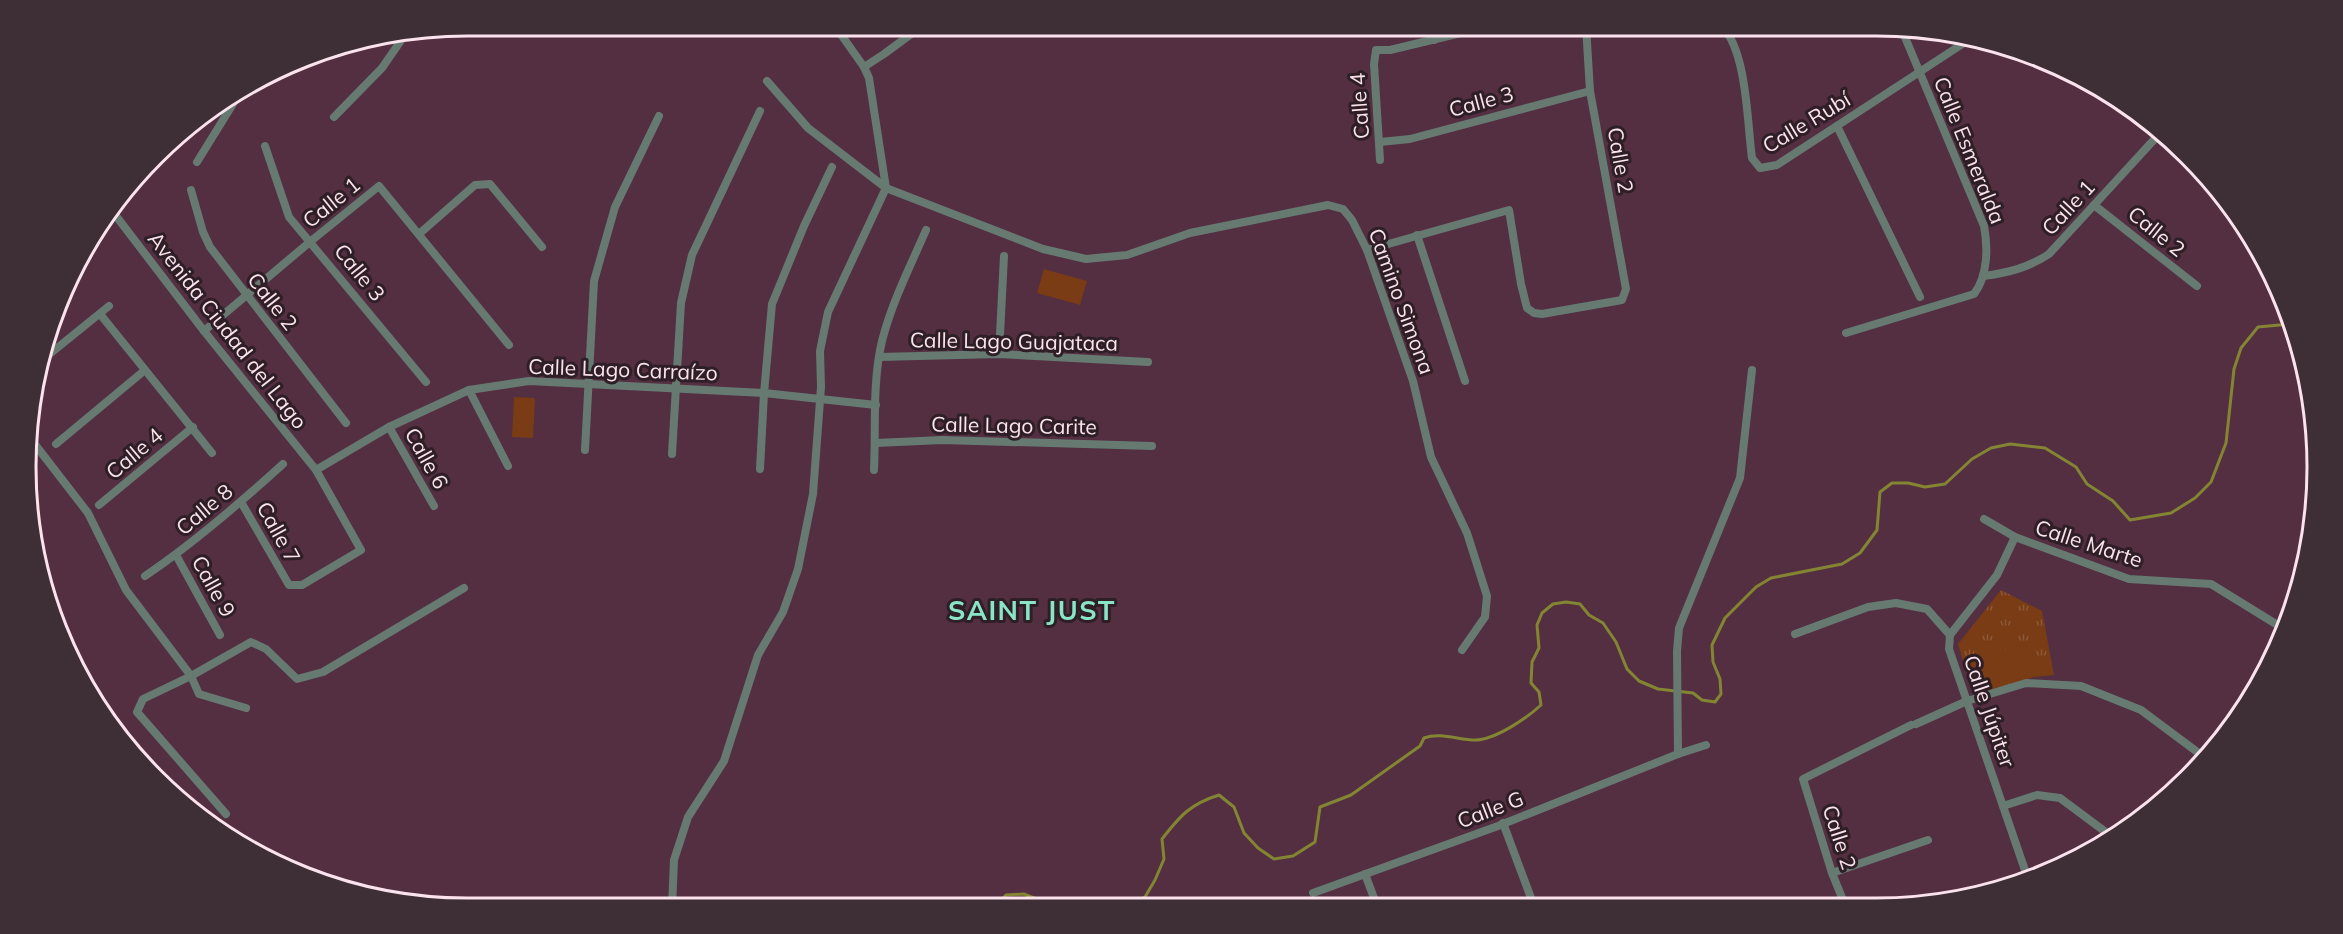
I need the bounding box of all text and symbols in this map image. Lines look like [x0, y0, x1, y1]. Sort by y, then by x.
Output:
street label: Calle 4 [1344, 72, 1374, 140]
street label: Calle Esmeralda [1929, 73, 2011, 227]
street label: Calle 3 [1446, 80, 1516, 122]
street label: Calle Rubí [1757, 85, 1855, 158]
street label: Calle 2 [1602, 125, 1640, 195]
street label: Calle 1 [297, 171, 365, 233]
street label: Calle 1 [2036, 174, 2100, 240]
street label: Calle 2 [2123, 200, 2191, 262]
street label: Camino Simona [1364, 225, 1440, 377]
street label: Avenida Ciudad del Lago [143, 226, 313, 434]
street label: Calle 3 [329, 238, 391, 306]
street label: Calle 2 [242, 267, 304, 335]
street label: Calle Lago Guajataca [910, 326, 1118, 356]
street label: Calle Lago Carraízo [528, 353, 718, 385]
street label: Calle Lago Carite [931, 411, 1097, 439]
street label: Calle 4 [100, 422, 168, 484]
street label: Calle 6 [400, 423, 454, 493]
street label: Calle 8 [170, 478, 238, 540]
street label: Calle 7 [252, 497, 306, 567]
street label: Calle Marte [2032, 513, 2146, 573]
street label: Calle 9 [187, 551, 241, 621]
district label: SAINT JUST [948, 593, 1116, 627]
street label: Calle Júpiter [1959, 652, 2021, 771]
street label: Calle G [1453, 785, 1527, 833]
street label: Calle 2 [1817, 802, 1863, 872]

